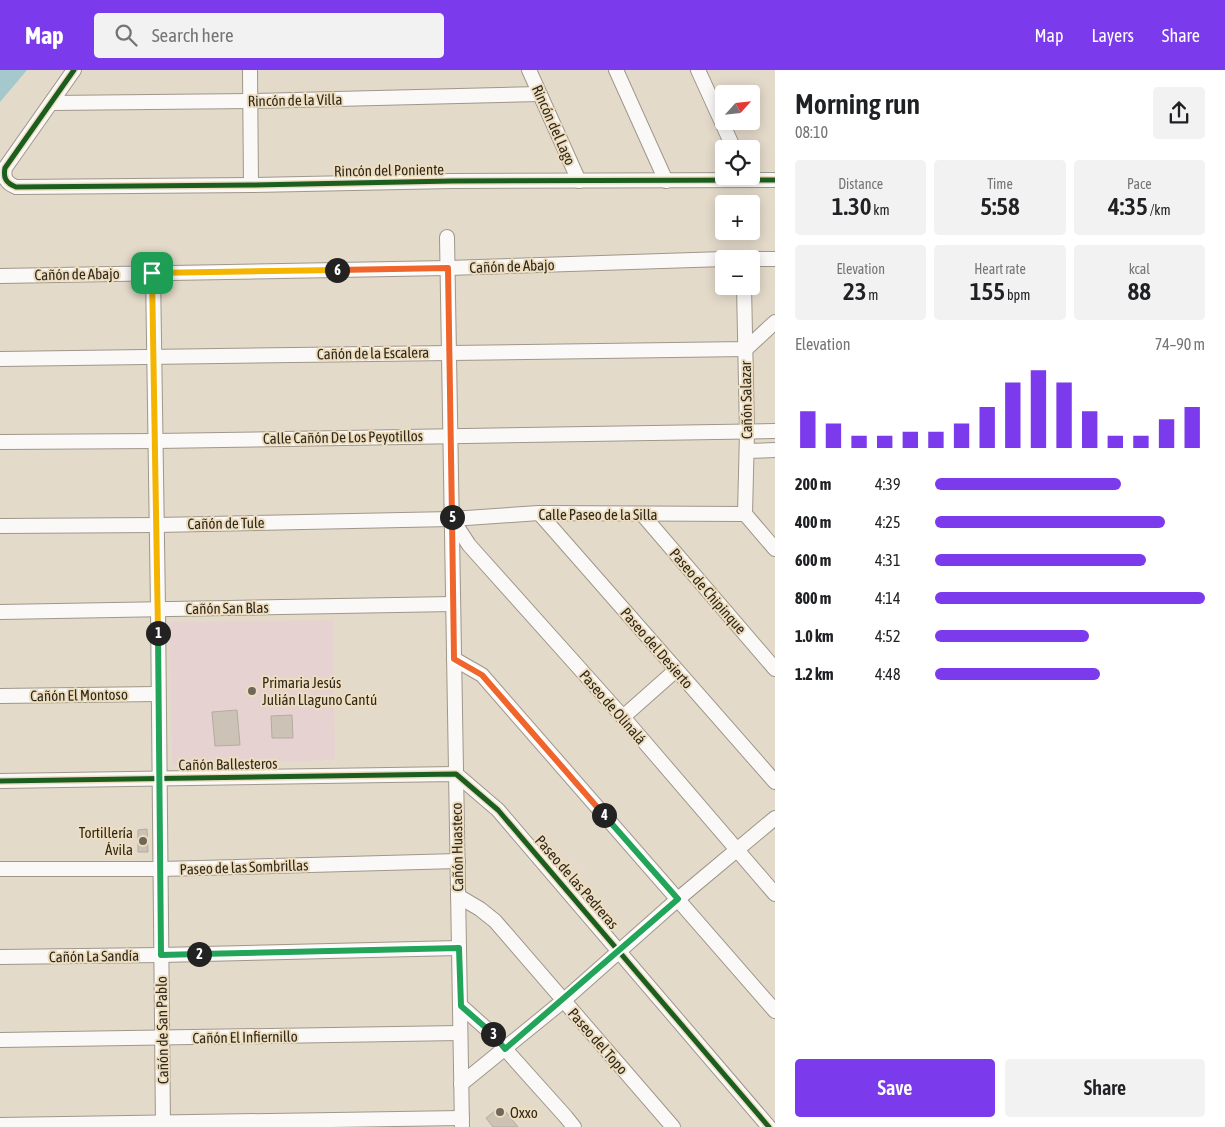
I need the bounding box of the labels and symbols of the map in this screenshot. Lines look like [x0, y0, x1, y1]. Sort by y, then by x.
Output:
street label: Rincón del Lago [529, 82, 579, 168]
north arrow [715, 85, 760, 130]
street label: Rincón de la Villa [247, 91, 343, 109]
street label: Rincón del Poniente [334, 161, 444, 179]
pin [131, 252, 173, 294]
street label: Cañón de Abajo [469, 256, 555, 276]
pin: 6 [324, 258, 350, 282]
street label: Cañón de Abajo [34, 265, 120, 283]
street label: Cañón de la Escalera [317, 344, 429, 362]
street label: Cañón Salazar [737, 360, 755, 439]
street label: Calle Cañón De Los Peyotillos [263, 427, 423, 447]
pin: 5 [440, 504, 464, 530]
street label: Calle Paseo de la Silla [538, 506, 658, 523]
street label: Cañón de Tule [187, 514, 265, 532]
street label: Paseo de Chipinque [666, 545, 750, 637]
street label: Cañón San Blas [185, 599, 269, 617]
street label: Paseo del Desierto [617, 604, 697, 692]
pin: 1 [146, 620, 170, 646]
street label: Paseo de Olinalá [576, 667, 650, 748]
place label: Primaria Jesús Julián Llaguno Cantú [262, 674, 377, 708]
marker: Primaria Jesús Julián Llaguno Cantú [246, 685, 258, 697]
street label: Cañón El Montoso [30, 686, 128, 704]
street label: Cañón Ballesteros [178, 755, 278, 773]
street label: Cañón Huasteco [448, 802, 466, 892]
pin: 4 [592, 802, 616, 828]
place label: Tortillería Ávila [79, 824, 133, 858]
street label: Paseo de las Pedreras [532, 832, 622, 932]
marker: Tortillería Ávila [137, 835, 149, 847]
street label: Paseo de las Sombrillas [179, 856, 309, 878]
pin: 2 [186, 942, 212, 966]
street label: Cañón La Sandía [49, 947, 139, 965]
street label: Cañón de San Pablo [153, 976, 171, 1084]
street label: Paseo del Topo [565, 1004, 631, 1078]
pin: 3 [480, 1022, 506, 1046]
street label: Cañón El Infiernillo [192, 1028, 298, 1046]
place label: Oxxo [510, 1104, 538, 1121]
marker: Oxxo [494, 1106, 506, 1118]

